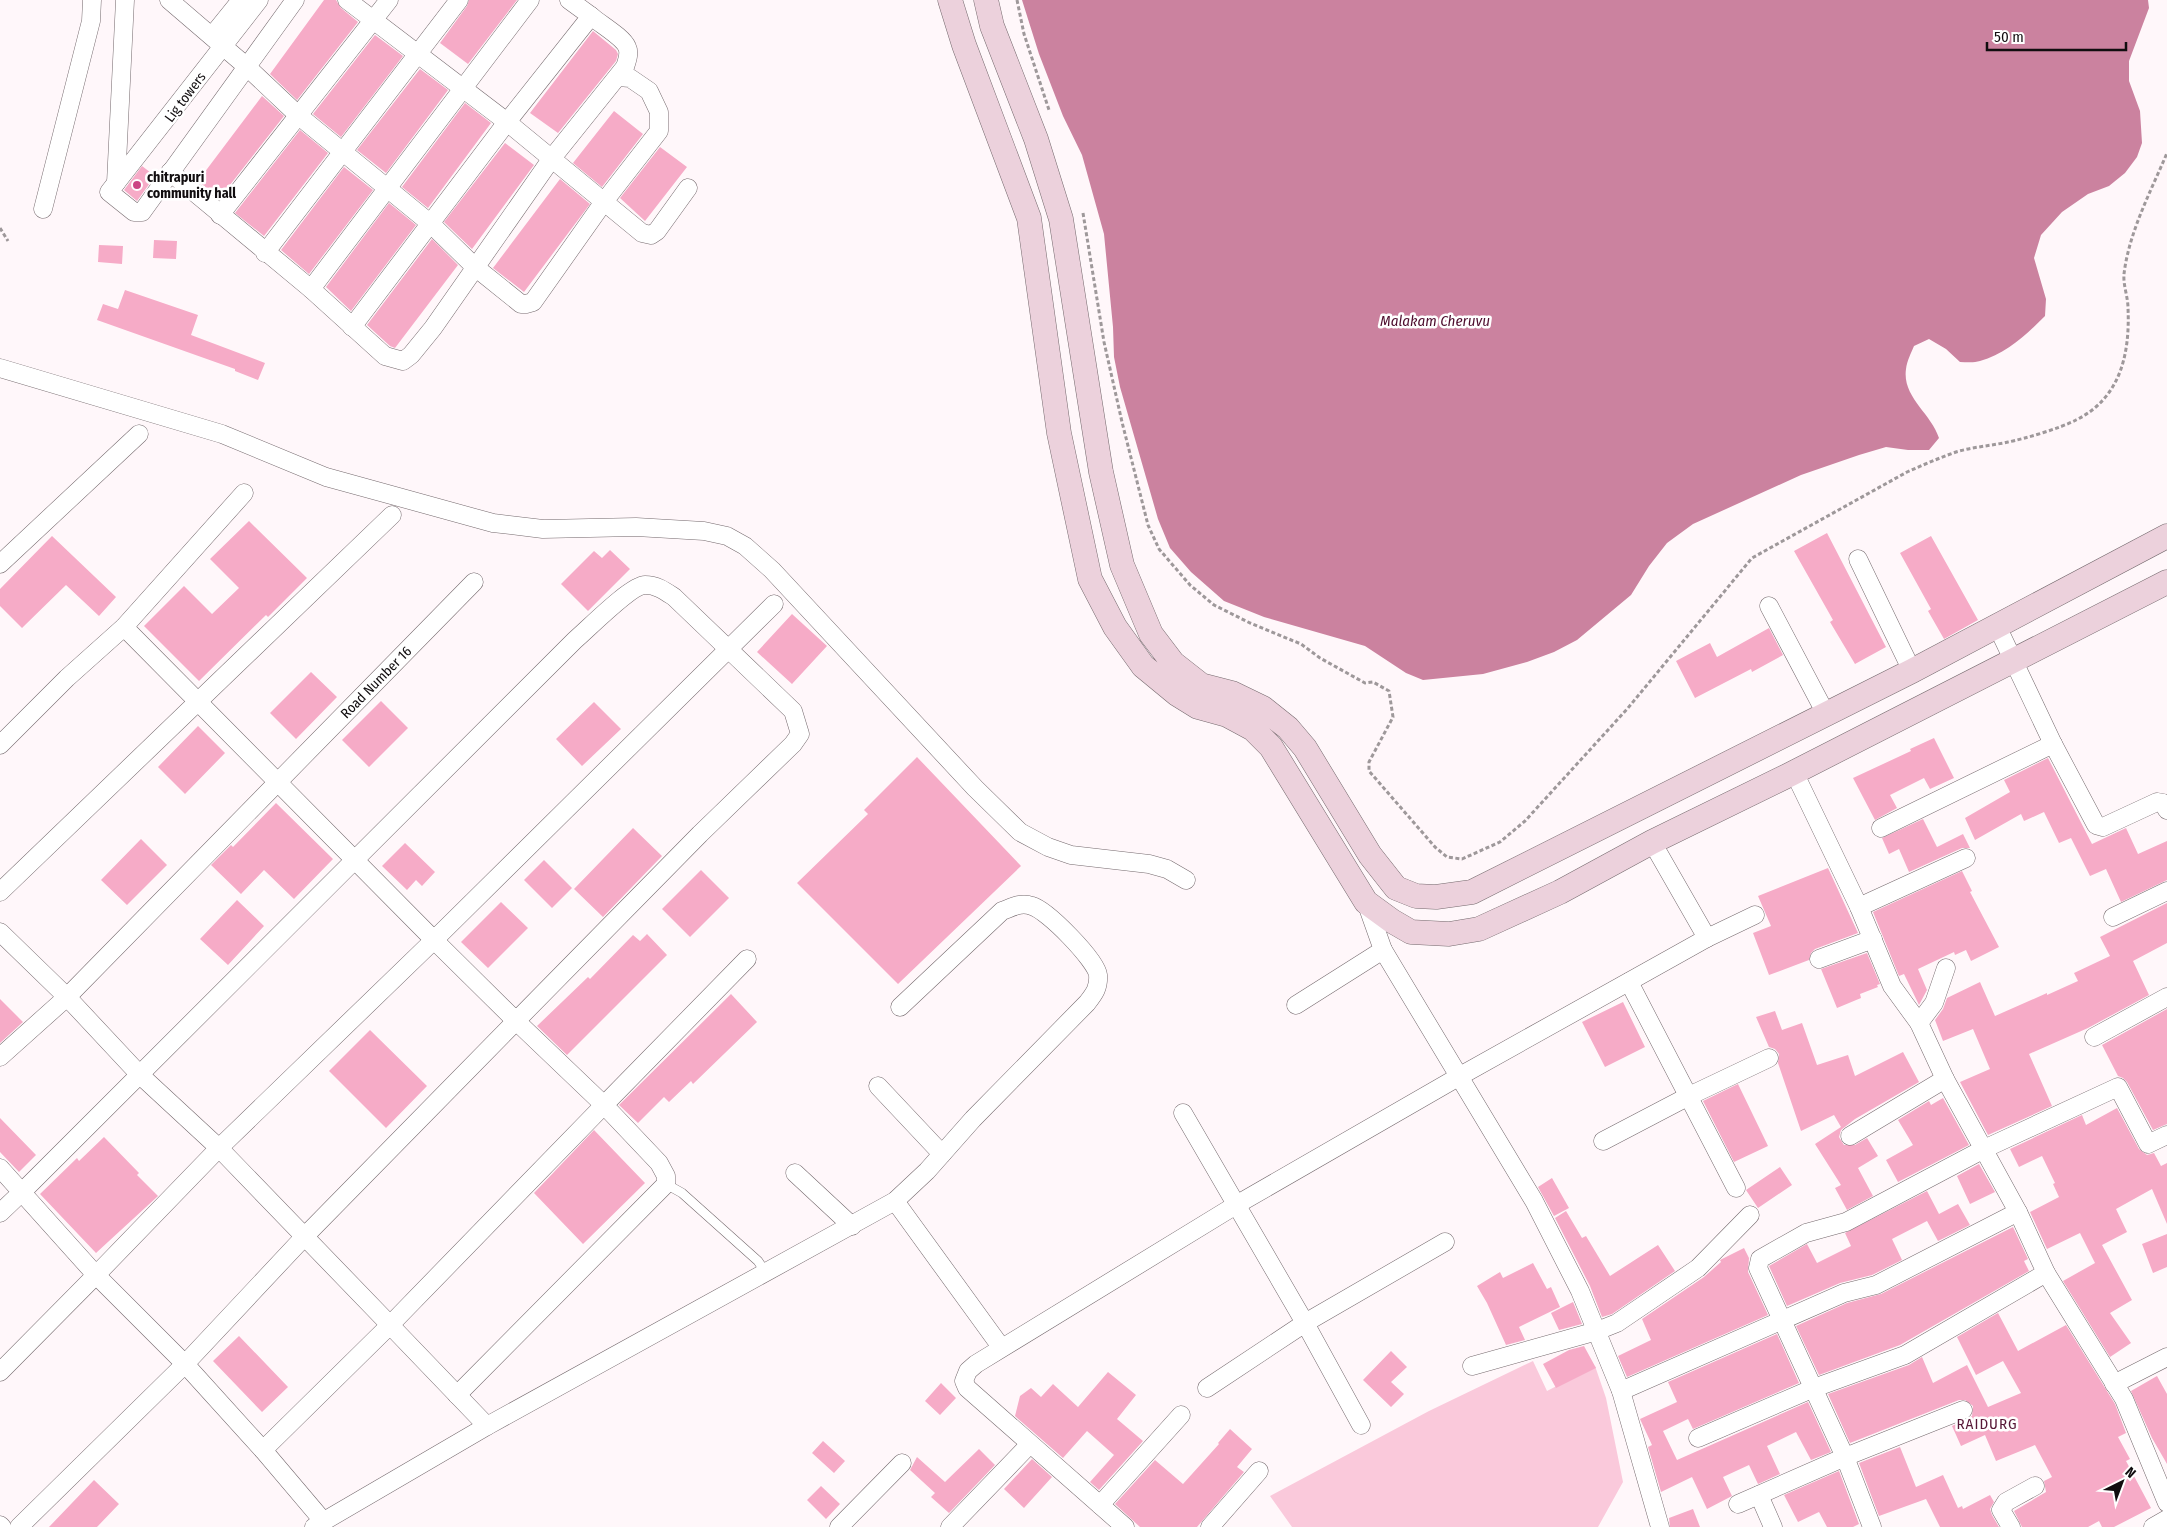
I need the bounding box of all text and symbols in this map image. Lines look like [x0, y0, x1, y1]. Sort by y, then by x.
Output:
scale bar [1987, 20, 2126, 52]
text: 50 m [1994, 28, 2024, 46]
street label: Lig towers [161, 69, 210, 126]
place label: chitrapuri community hall [147, 169, 236, 202]
marker: chitrapuri community hall [131, 179, 143, 191]
water label: Malakam Cheruvu [1380, 312, 1490, 330]
street label: Road Number 16 [337, 643, 415, 722]
district label: RAIDURG [1956, 1415, 2018, 1433]
north arrow [2097, 1457, 2147, 1507]
text: N [2122, 1464, 2139, 1482]

